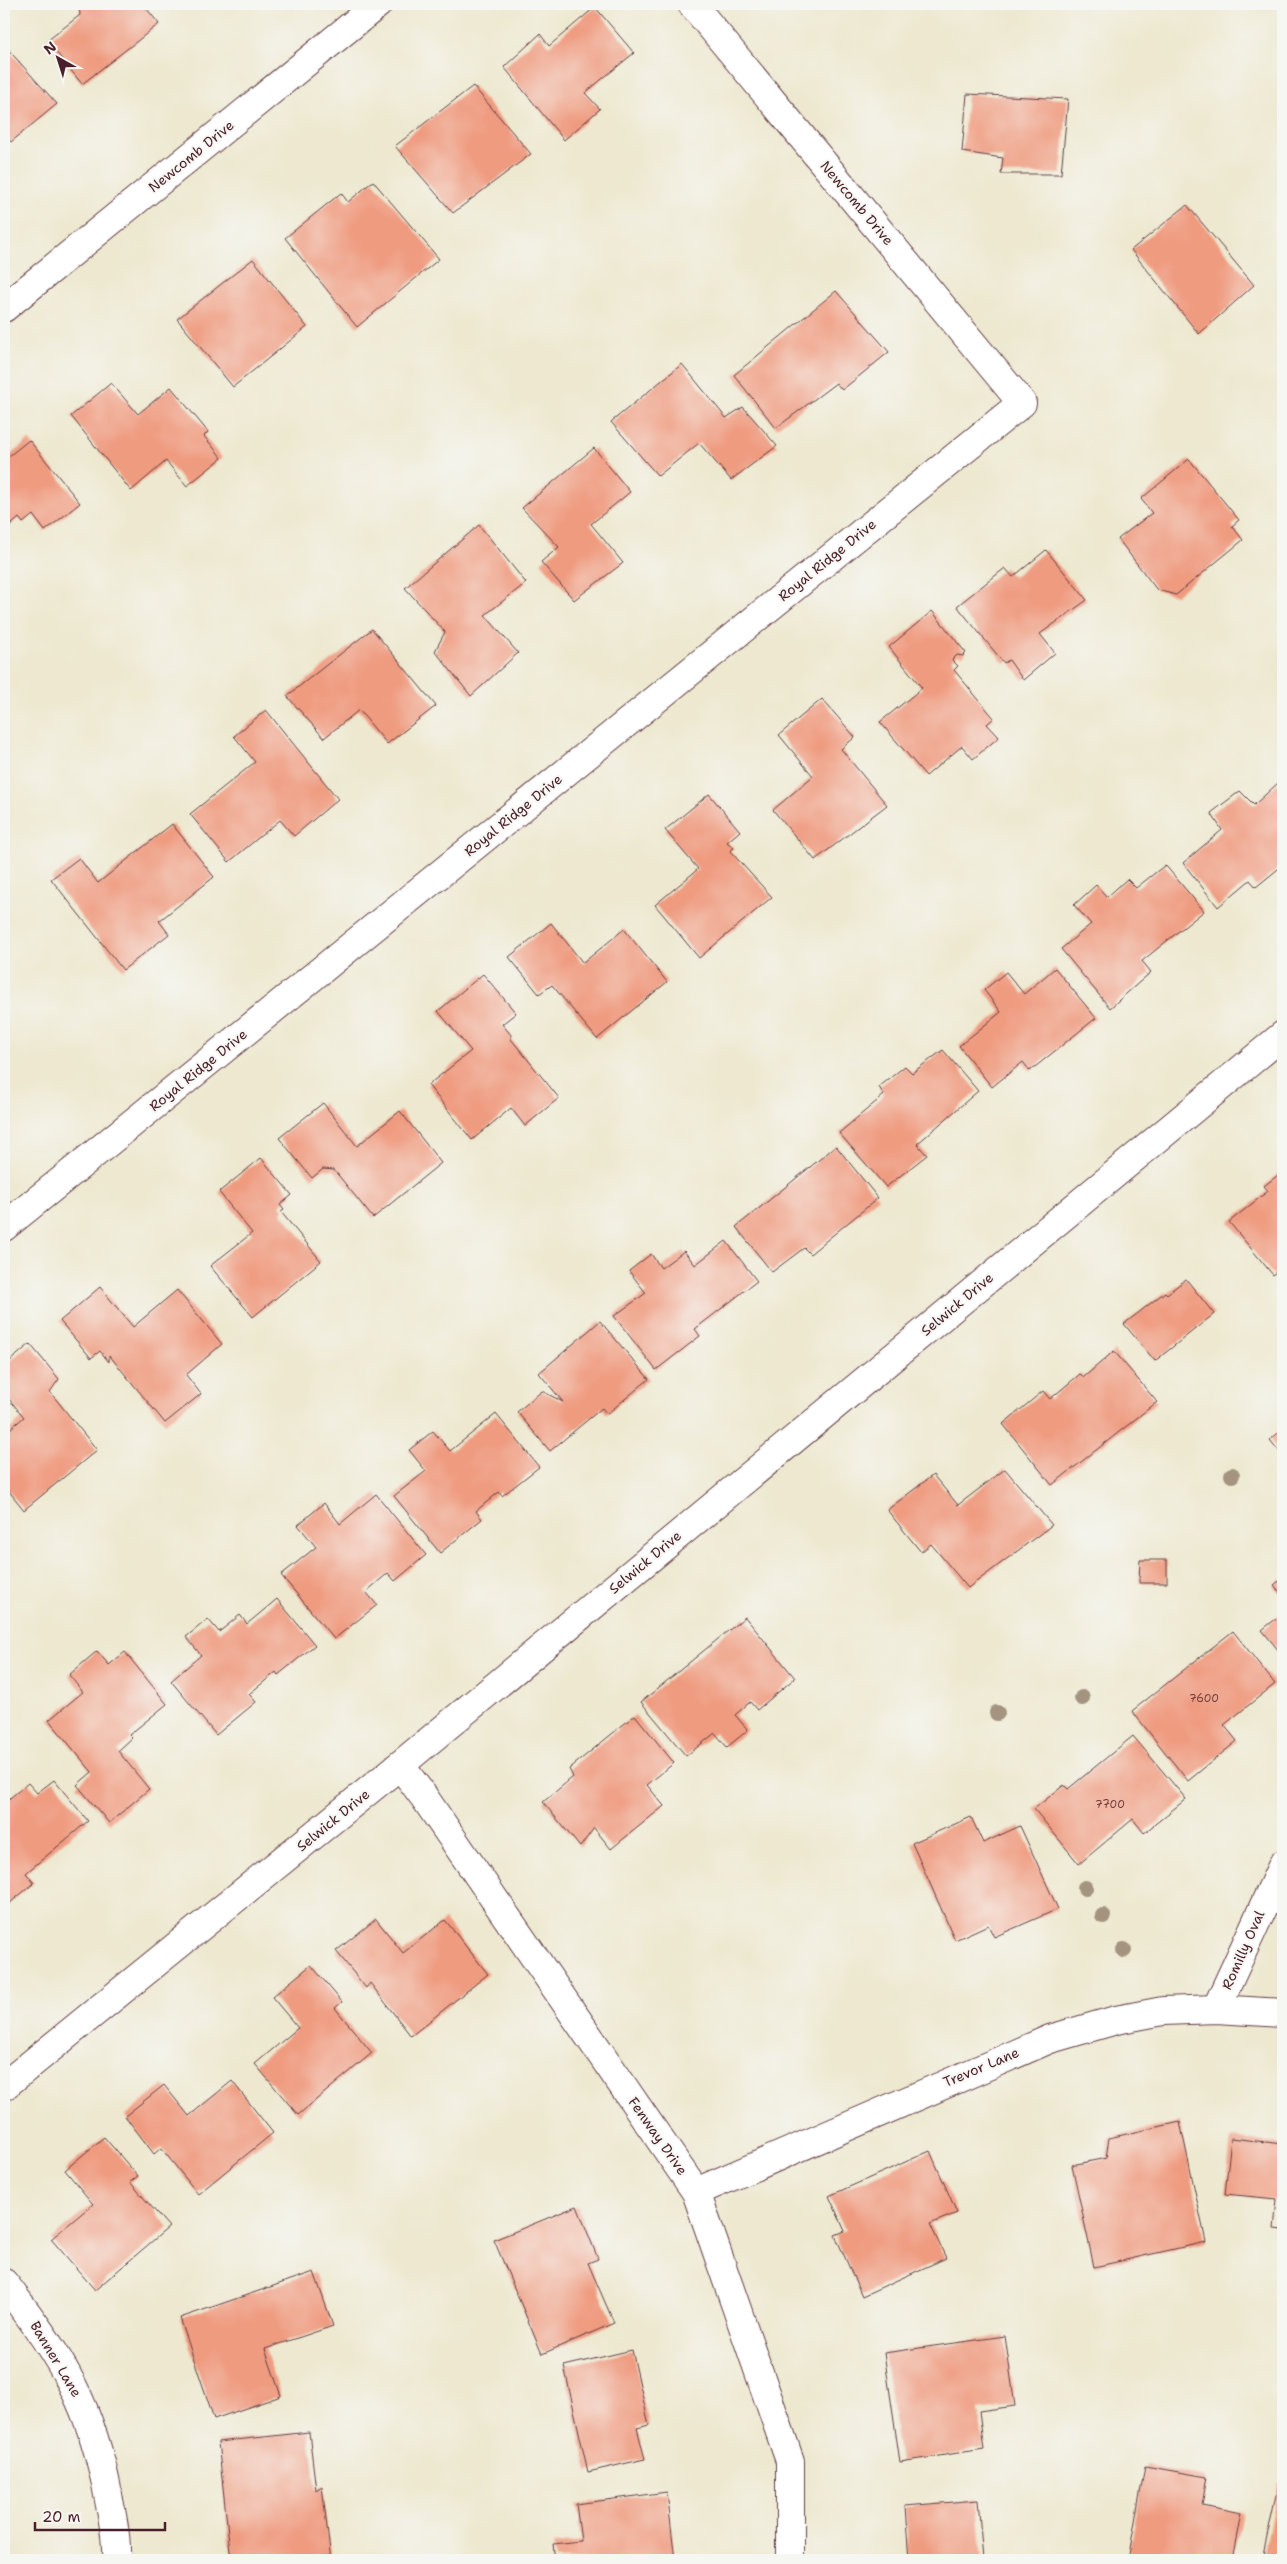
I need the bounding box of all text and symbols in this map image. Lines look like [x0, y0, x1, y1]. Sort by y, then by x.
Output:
north arrow [32, 32, 82, 82]
text: N [40, 37, 60, 58]
street label: Newcomb Drive [145, 116, 237, 196]
street label: Newcomb Drive [816, 157, 898, 249]
street label: Royal Ridge Drive [774, 515, 880, 605]
street label: Royal Ridge Drive [460, 770, 566, 860]
street label: Royal Ridge Drive [145, 1025, 251, 1115]
street label: Selwick Drive [917, 1268, 997, 1340]
street label: Selwick Drive [605, 1526, 685, 1598]
house number: 7600 [1189, 1691, 1219, 1706]
street label: Selwick Drive [293, 1785, 373, 1855]
house number: 7700 [1095, 1797, 1125, 1812]
street label: Romilly Oval [1218, 1907, 1269, 1992]
street label: Trevor Lane [940, 2043, 1022, 2091]
street label: Fenway Drive [625, 2094, 692, 2178]
street label: Banner Lane [26, 2318, 86, 2400]
scale bar [35, 2499, 165, 2531]
text: 20 m [42, 2507, 81, 2527]

